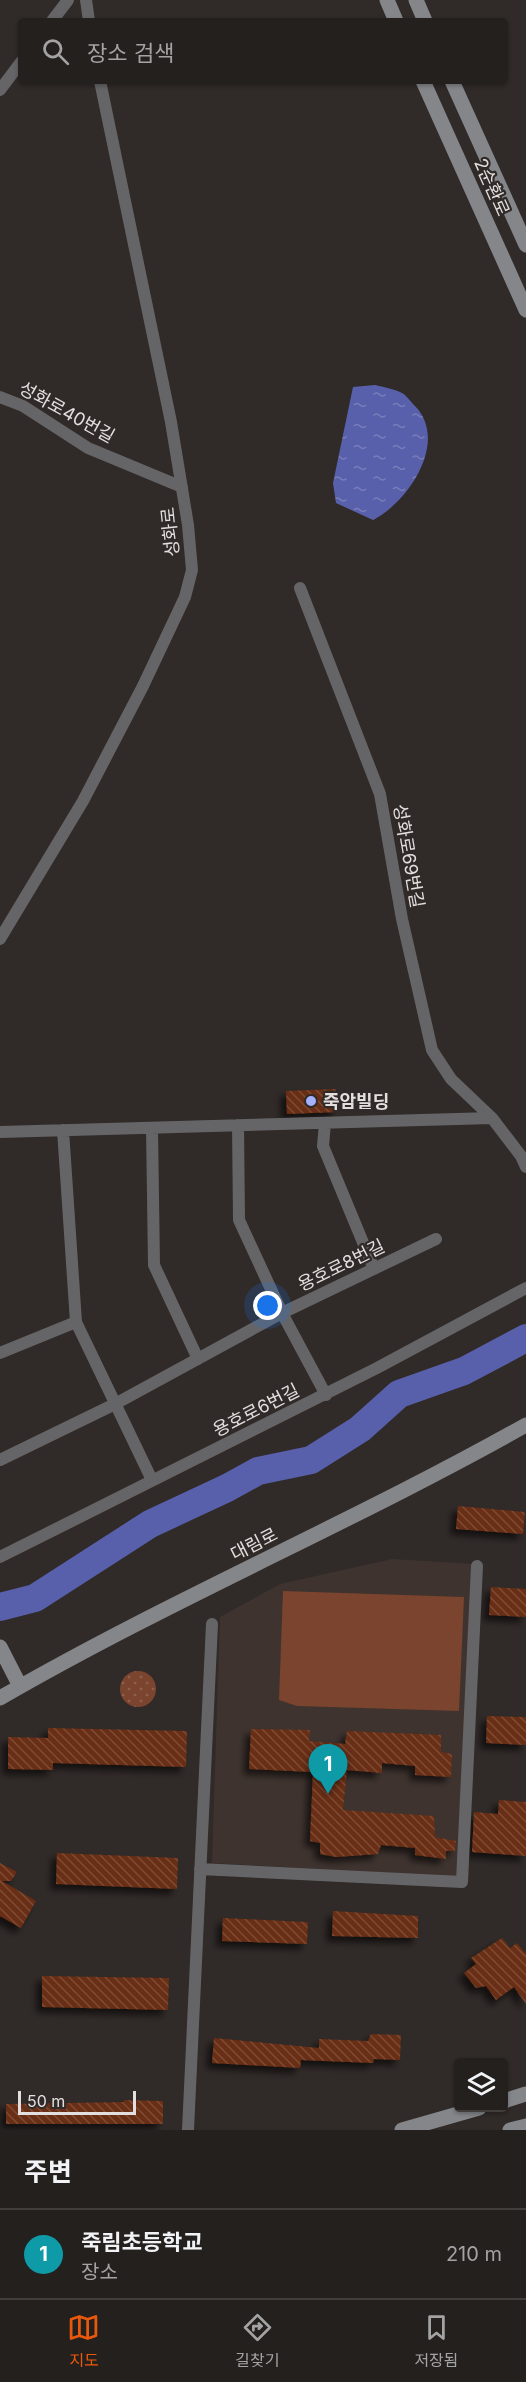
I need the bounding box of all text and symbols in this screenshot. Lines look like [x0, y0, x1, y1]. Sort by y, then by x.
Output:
search box [18, 18, 508, 84]
icon: search [39, 35, 72, 68]
text: 장소 검색 [87, 40, 174, 66]
street label: 2순환로 [470, 155, 514, 219]
street label: 성화로40번길 [16, 377, 118, 447]
street label: 성화로 [157, 506, 183, 558]
street label: 성화로69번길 [390, 802, 428, 910]
place label: 죽암빌딩 [323, 1091, 389, 1112]
marker: 죽암빌딩 [304, 1094, 318, 1108]
street label: 용호로8번길 [294, 1235, 388, 1295]
your location [253, 1291, 282, 1320]
street label: 용호로6번길 [209, 1379, 303, 1441]
street label: 대림로 [227, 1523, 281, 1565]
pin: 1 [308, 1744, 348, 1794]
map controls [454, 2058, 508, 2112]
button: layers [454, 2058, 508, 2112]
scale bar [18, 2088, 136, 2116]
text: 50 m [27, 2091, 65, 2111]
text: 주변 [24, 2156, 72, 2187]
text: 죽림초등학교 [81, 2229, 202, 2255]
text: 1 [39, 2242, 48, 2266]
text: 210 m [446, 2242, 502, 2266]
text: 장소 [81, 2260, 118, 2284]
tab: 지도 [67, 2311, 100, 2371]
tab: 길찾기 [235, 2311, 279, 2371]
tab: 저장됨 [414, 2311, 459, 2371]

